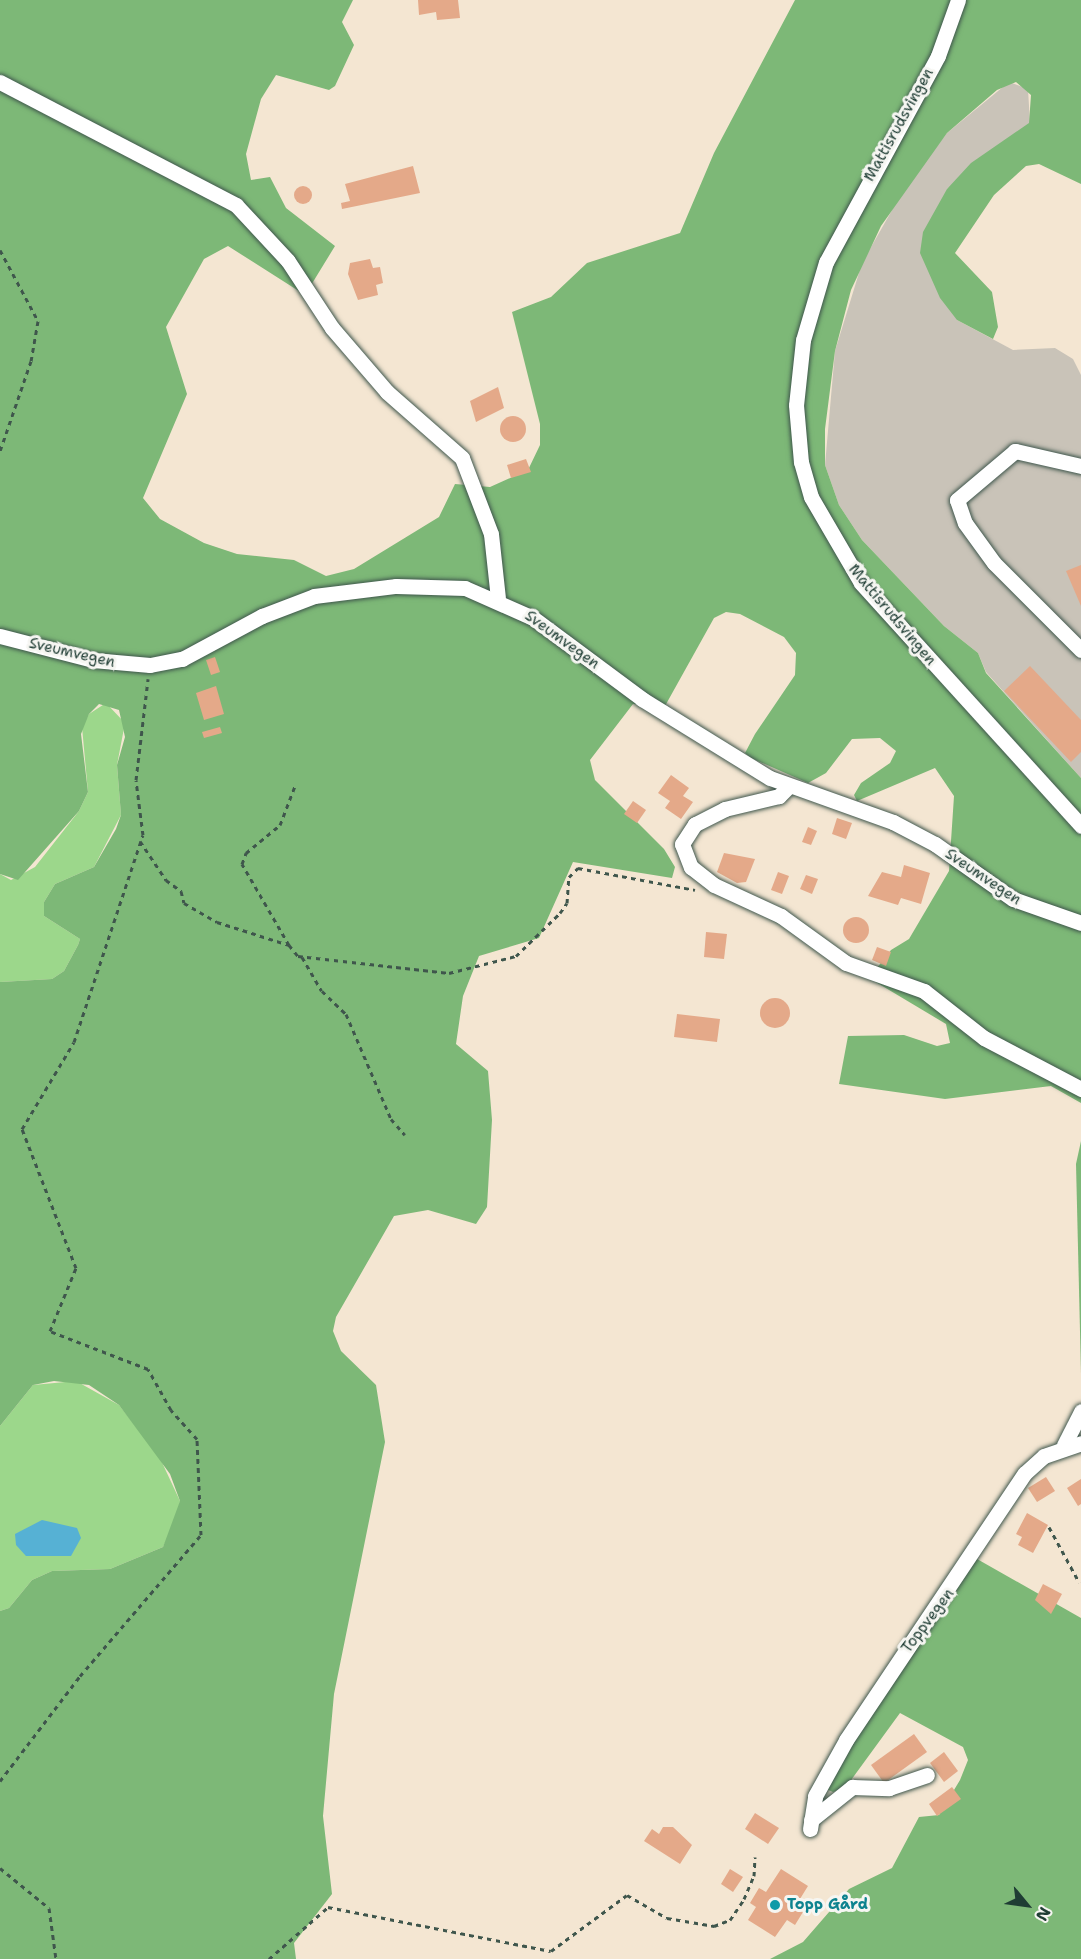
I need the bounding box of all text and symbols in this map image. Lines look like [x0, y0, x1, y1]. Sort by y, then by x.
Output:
street label: Mattisrudsvingen [860, 65, 938, 185]
street label: Mattisrudsvingen [844, 561, 940, 669]
street label: Sveumvegen [521, 607, 603, 673]
street label: Sveumvegen [27, 634, 117, 672]
street label: Sveumvegen [942, 845, 1024, 909]
street label: Toppvegen [898, 1585, 958, 1657]
north arrow [997, 1875, 1057, 1935]
place label: Topp Gård [787, 1896, 868, 1914]
marker: Topp Gård [768, 1898, 782, 1912]
text: N [1031, 1903, 1055, 1925]

